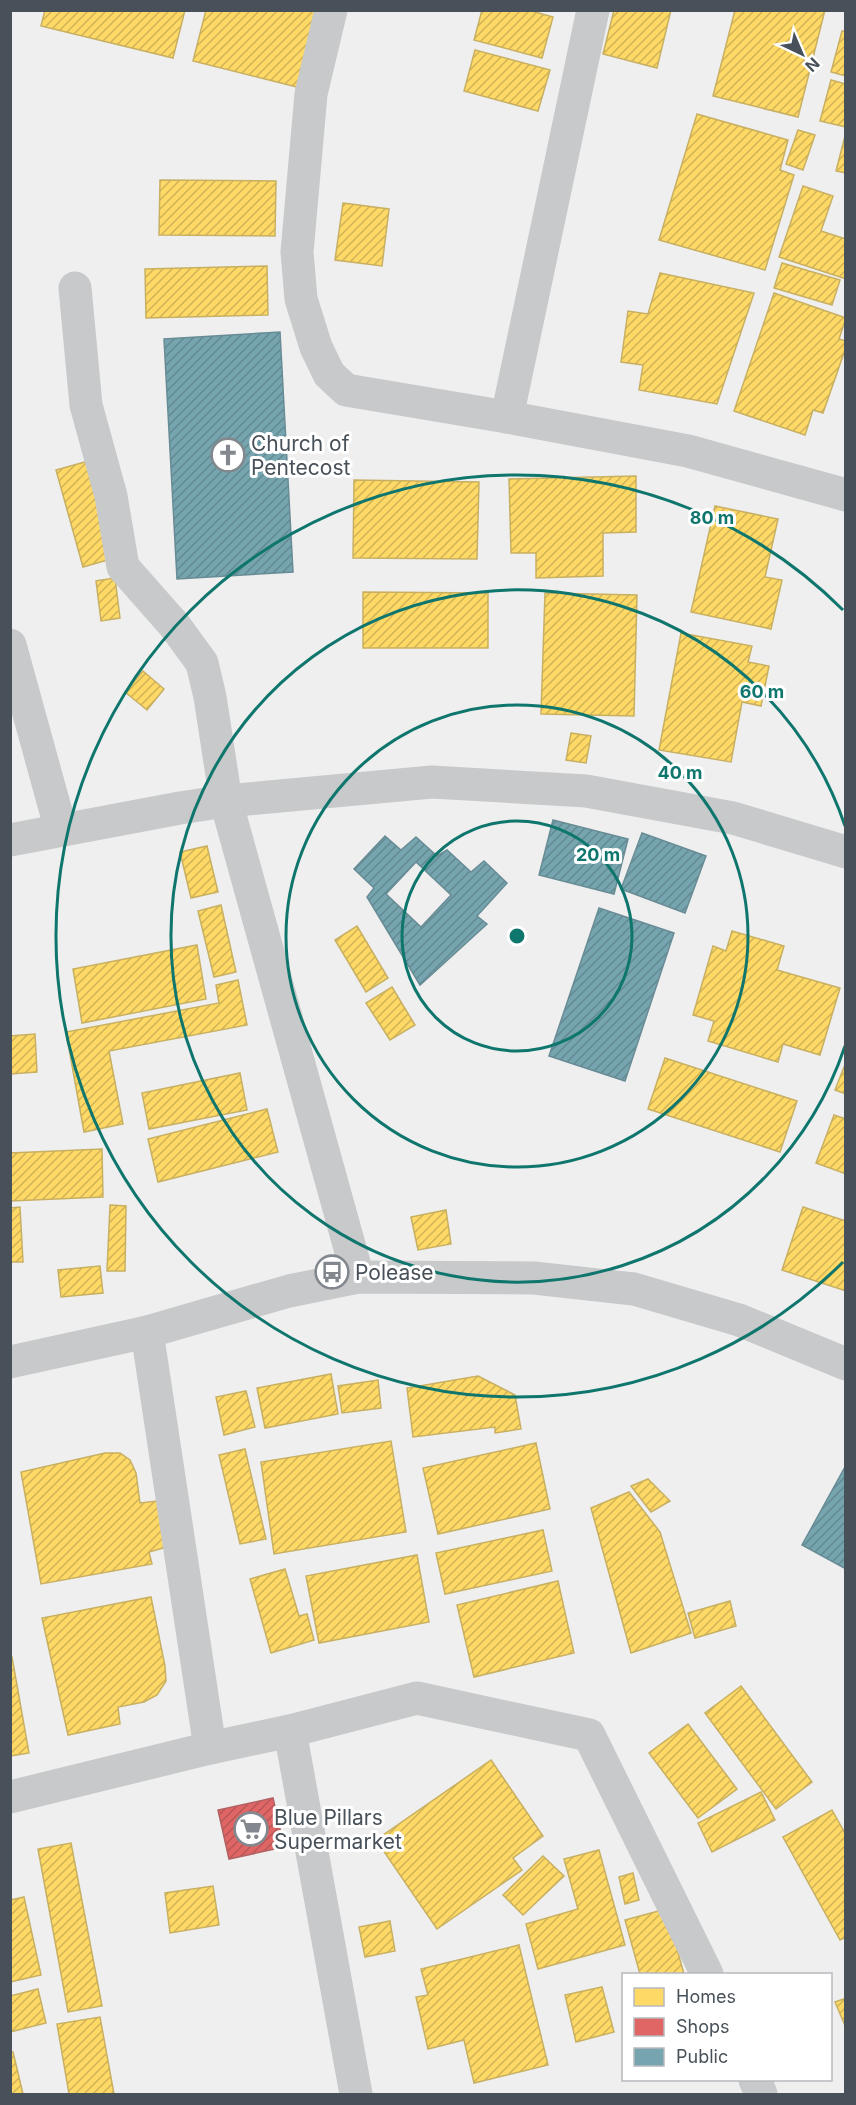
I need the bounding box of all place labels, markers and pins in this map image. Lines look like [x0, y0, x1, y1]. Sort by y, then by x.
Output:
place label: Church of Pentecost [251, 431, 351, 480]
church icon: Church of Pentecost [210, 437, 246, 473]
centre of rings [507, 926, 527, 946]
bus stop icon: Polease [314, 1254, 350, 1290]
place label: Polease [355, 1260, 434, 1285]
place label: Blue Pillars Supermarket [274, 1805, 402, 1854]
supermarket icon: Blue Pillars Supermarket [233, 1811, 269, 1847]

